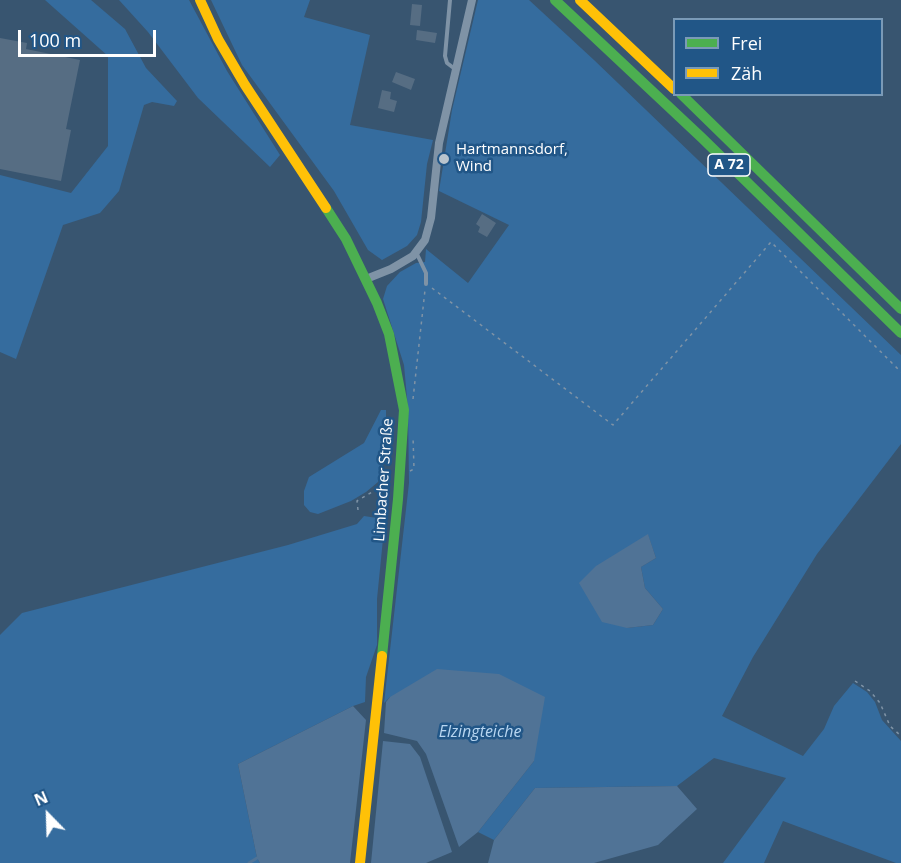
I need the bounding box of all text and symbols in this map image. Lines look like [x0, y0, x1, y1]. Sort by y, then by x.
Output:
scale bar [21, 18, 159, 56]
legend [673, 18, 883, 96]
text: 100 m [29, 28, 81, 52]
text: Frei [731, 31, 762, 55]
text: Zäh [731, 61, 762, 85]
place label: Hartmannsdorf, Wind [456, 141, 568, 176]
marker: Hartmannsdorf, Wind [437, 152, 451, 166]
road number: A 72 [708, 154, 750, 176]
street label: Limbacher Straße [371, 418, 397, 542]
water label: Elzingteiche [439, 722, 521, 742]
north arrow [18, 785, 78, 845]
text: N [31, 786, 51, 811]

